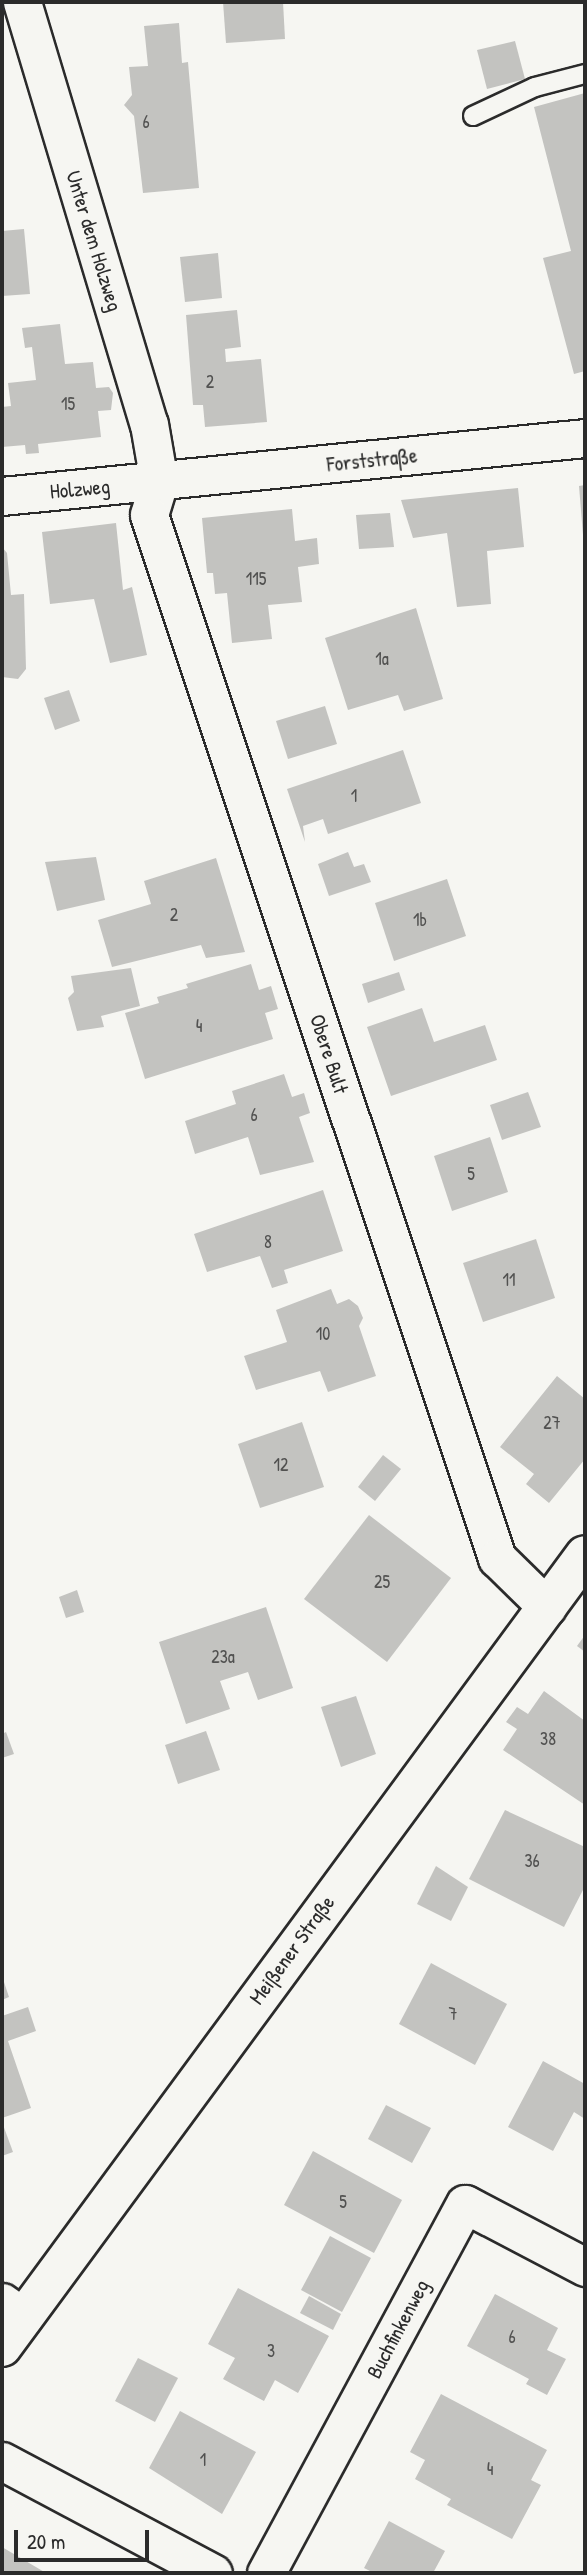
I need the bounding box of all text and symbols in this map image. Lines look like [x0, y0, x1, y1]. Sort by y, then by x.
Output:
house number: 6 [142, 111, 150, 133]
street label: Unter dem Holzweg [61, 168, 127, 314]
house number: 2 [206, 371, 214, 393]
house number: 15 [61, 393, 75, 415]
street label: Forststraße [326, 443, 418, 477]
street label: Holzweg [49, 474, 111, 504]
house number: 115 [246, 568, 266, 590]
house number: 1a [375, 648, 389, 670]
house number: 1 [351, 785, 357, 807]
house number: 2 [170, 904, 178, 926]
house number: 1b [413, 909, 427, 931]
street label: Obere Bult [304, 1011, 354, 1097]
house number: 4 [196, 1015, 202, 1037]
house number: 6 [250, 1104, 258, 1126]
house number: 5 [467, 1163, 475, 1185]
house number: 8 [264, 1231, 272, 1253]
house number: 11 [502, 1269, 516, 1291]
house number: 10 [316, 1323, 330, 1345]
house number: 27 [543, 1412, 561, 1434]
house number: 12 [274, 1454, 288, 1476]
house number: 25 [374, 1571, 390, 1593]
house number: 23a [211, 1646, 235, 1668]
house number: 38 [540, 1728, 556, 1750]
house number: 36 [524, 1850, 540, 1872]
street label: Meißener Straße [244, 1891, 340, 2009]
house number: 7 [449, 2003, 457, 2025]
house number: 5 [339, 2191, 347, 2213]
street label: Buchfinkenweg [362, 2275, 434, 2383]
house number: 6 [508, 2326, 516, 2348]
house number: 3 [267, 2340, 275, 2362]
house number: 1 [200, 2449, 206, 2471]
house number: 4 [487, 2458, 493, 2480]
scale bar [18, 2516, 152, 2560]
text: 20 m [27, 2527, 65, 2556]

